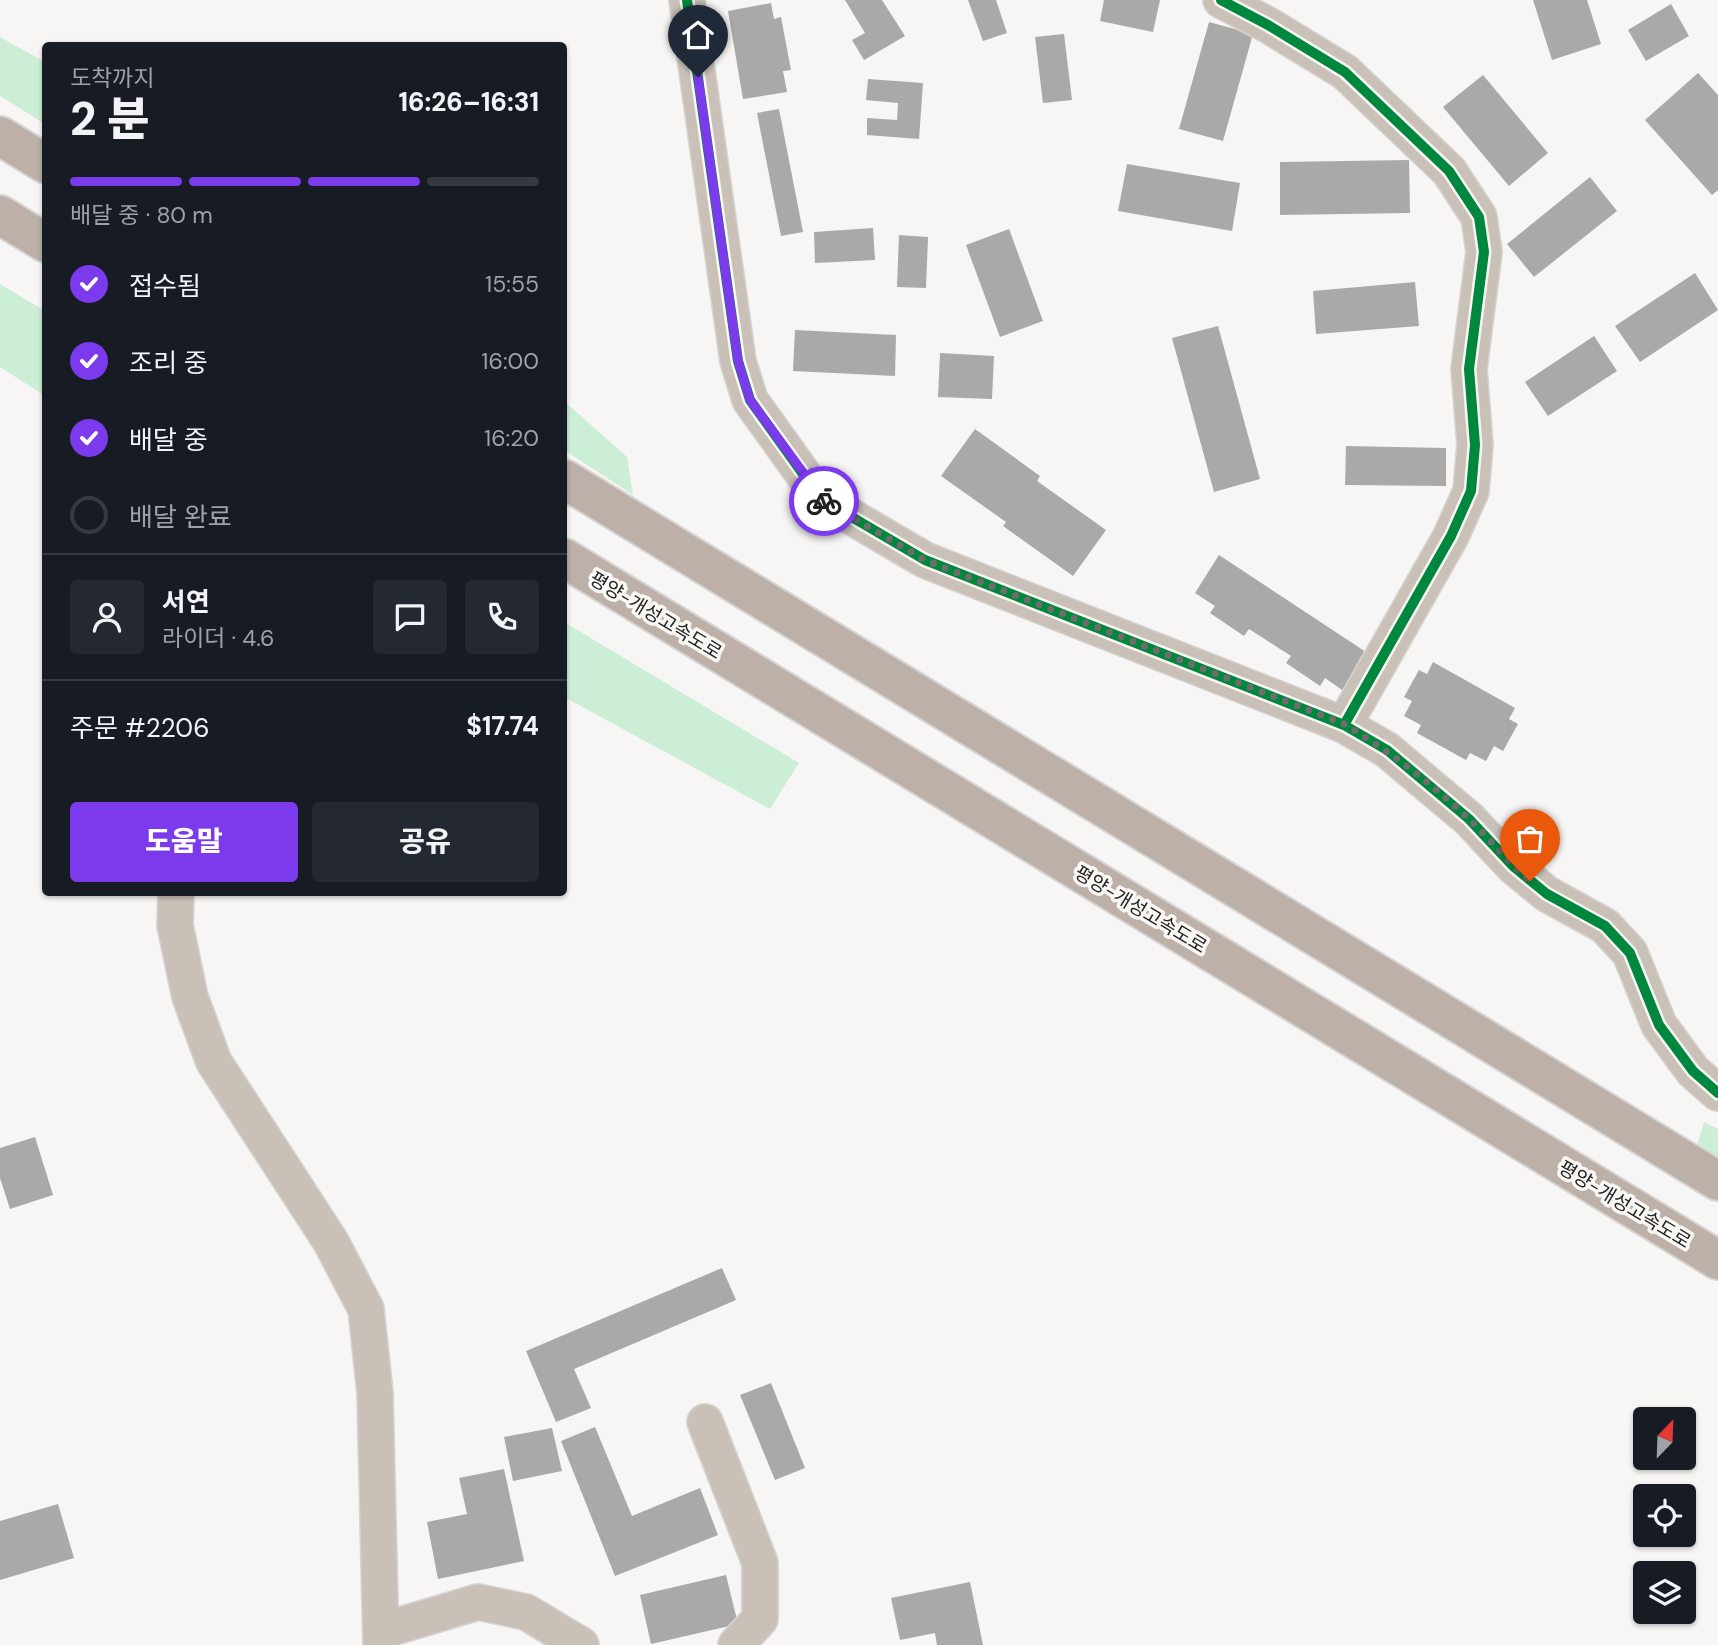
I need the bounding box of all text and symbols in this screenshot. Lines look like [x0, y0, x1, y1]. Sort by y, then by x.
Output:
pin [668, 5, 728, 77]
icon: home [679, 16, 717, 54]
text: 도착까지 [70, 63, 155, 93]
text: 16:26–16:31 [398, 85, 539, 119]
text: 2 분 [70, 89, 150, 149]
text: 배달 중 · 80 m [70, 200, 213, 230]
icon: check [70, 265, 108, 303]
text: 접수됨 [129, 269, 201, 303]
text: 15:55 [485, 269, 539, 299]
icon: check [70, 342, 108, 380]
text: 조리 중 [129, 346, 208, 380]
text: 16:00 [481, 346, 539, 376]
icon: check [70, 419, 108, 457]
text: 배달 중 [129, 423, 208, 457]
text: 16:20 [484, 423, 539, 453]
courier [789, 466, 859, 536]
icon: bike [805, 482, 843, 520]
text: 배달 완료 [129, 500, 232, 534]
street label: 평양-개성고속도로 [585, 566, 727, 665]
button: person [70, 580, 144, 654]
button: chat [373, 580, 447, 654]
button: phone [465, 580, 539, 654]
text: 서연 [162, 585, 210, 619]
text: 라이더 · 4.6 [162, 623, 275, 653]
text: $17.74 [466, 709, 539, 743]
text: 주문 #2206 [70, 711, 209, 745]
button: 도움말 [70, 802, 298, 882]
button: 공유 [312, 802, 539, 882]
pin [1500, 809, 1560, 881]
icon: bag [1511, 820, 1549, 858]
street label: 평양-개성고속도로 [1070, 860, 1212, 959]
street label: 평양-개성고속도로 [1554, 1155, 1696, 1254]
north arrow [1633, 1407, 1696, 1470]
map controls [1633, 1407, 1696, 1624]
button: locate [1633, 1484, 1696, 1547]
button: layers [1633, 1561, 1696, 1624]

